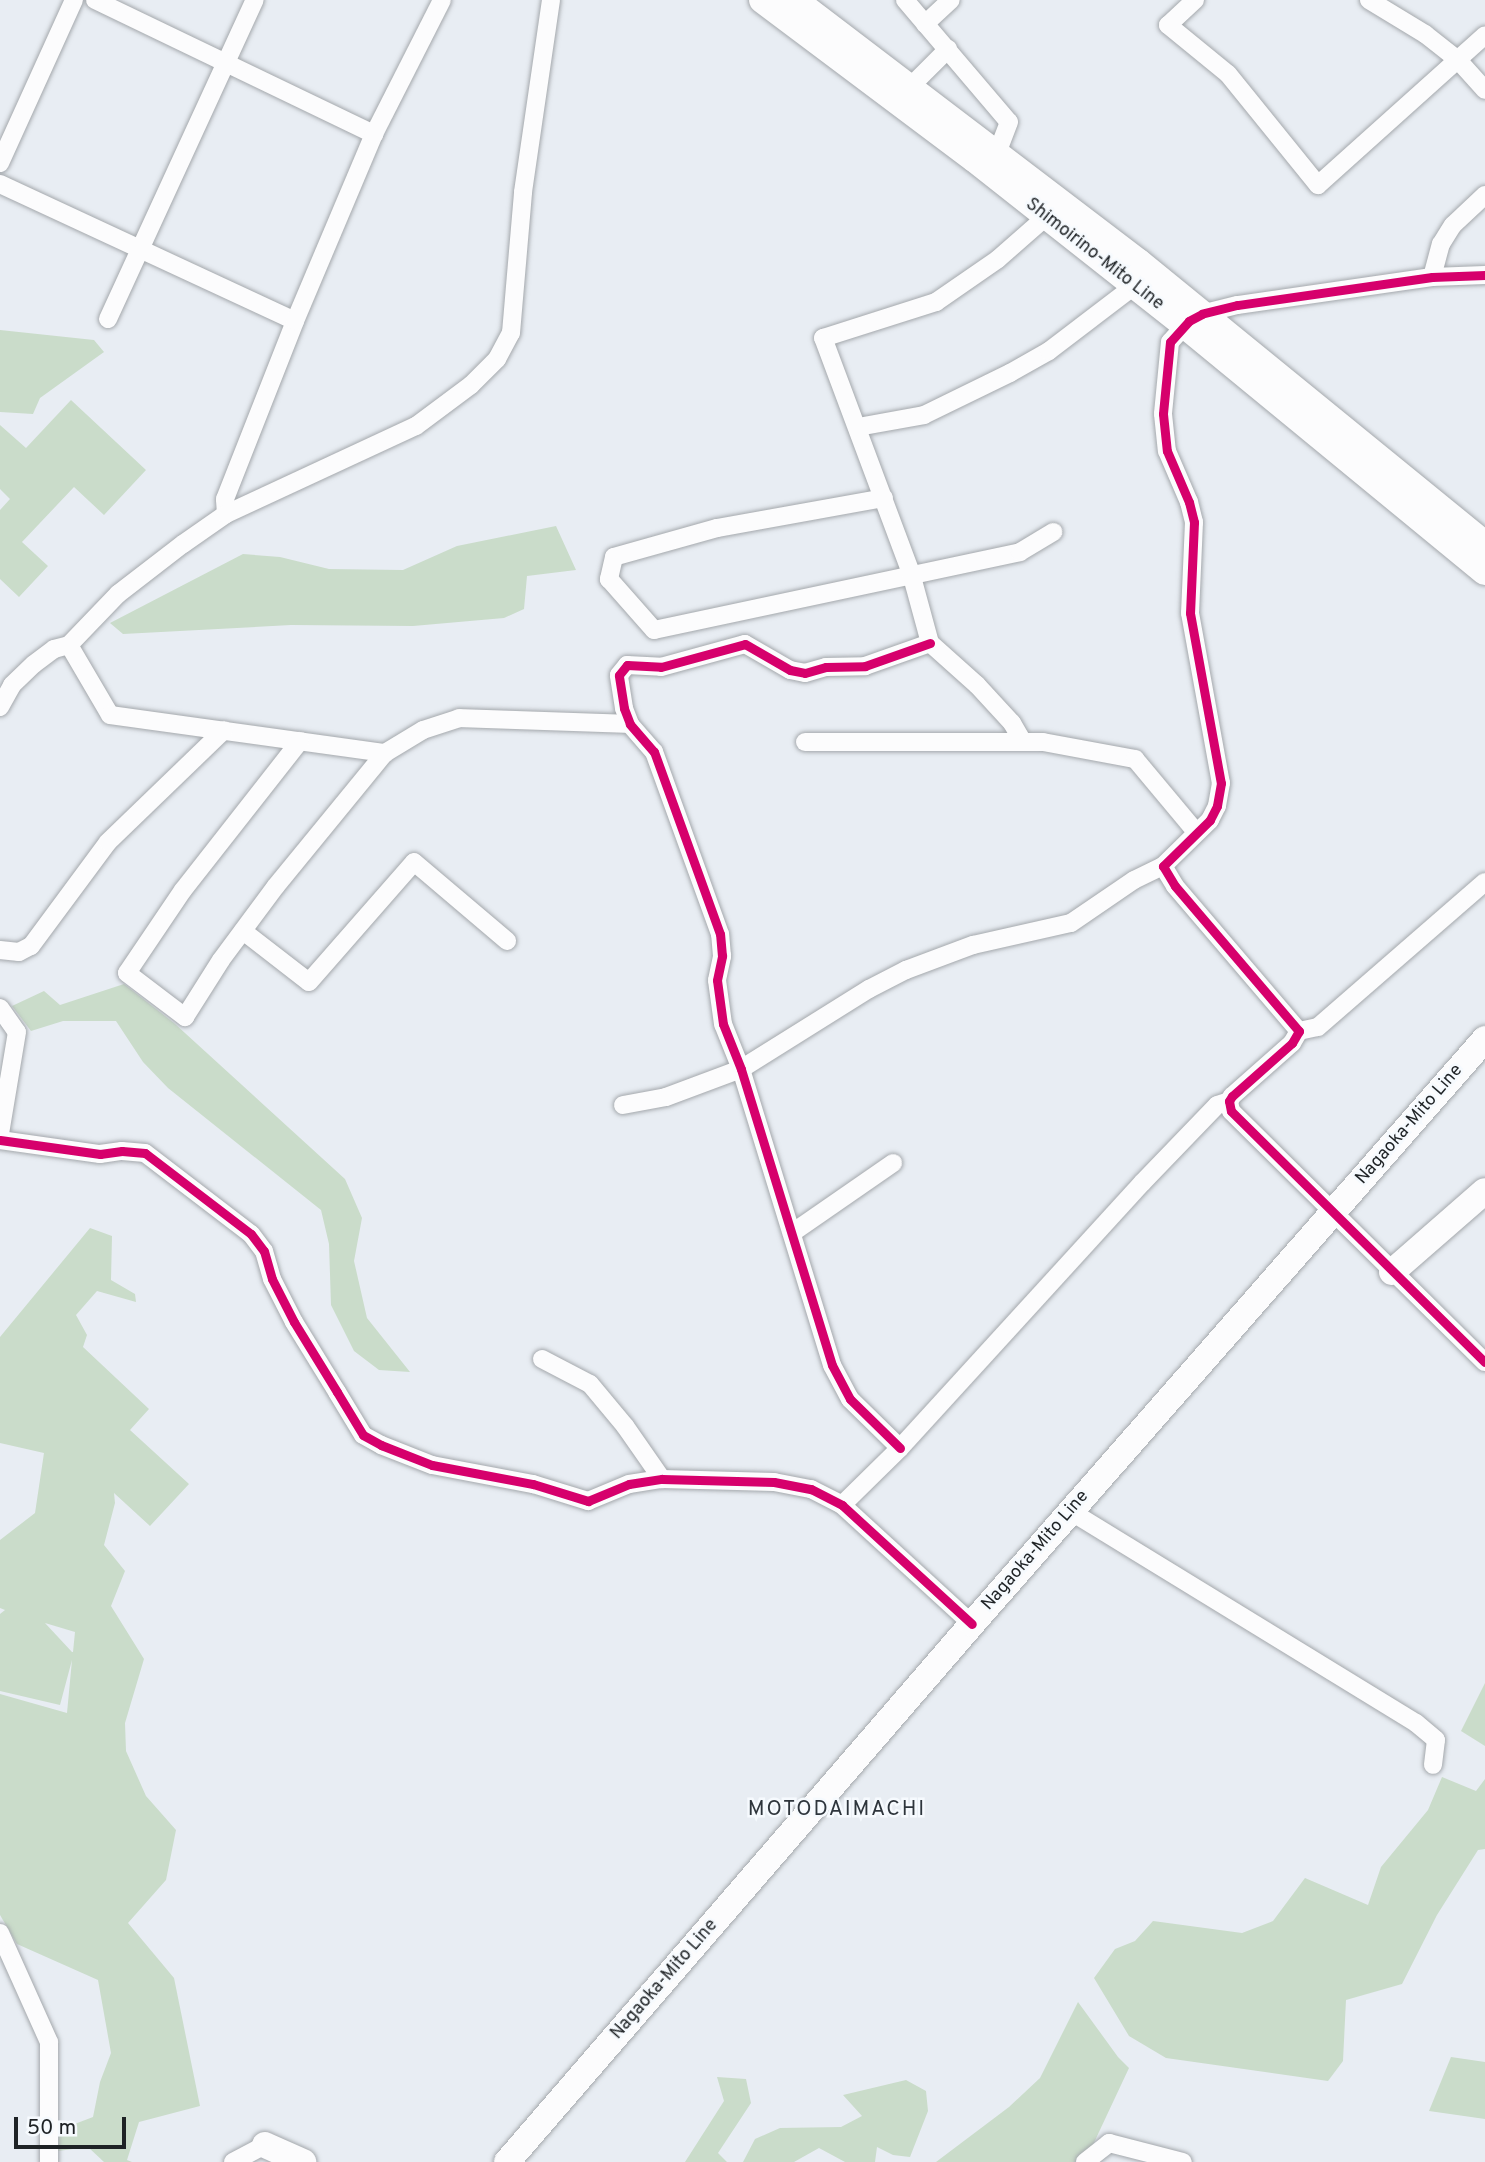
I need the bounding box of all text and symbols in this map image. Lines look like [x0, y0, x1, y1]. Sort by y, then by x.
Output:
street label: Shimoirino-Mito Line [1021, 194, 1167, 316]
street label: Nagaoka-Mito Line [1352, 1060, 1468, 1190]
street label: Nagaoka-Mito Line [978, 1486, 1094, 1616]
district label: MOTODAIMACHI [749, 1797, 925, 1823]
street label: Nagaoka-Mito Line [607, 1915, 723, 2045]
scale bar [18, 2102, 130, 2146]
text: 50 m [27, 2115, 76, 2142]

